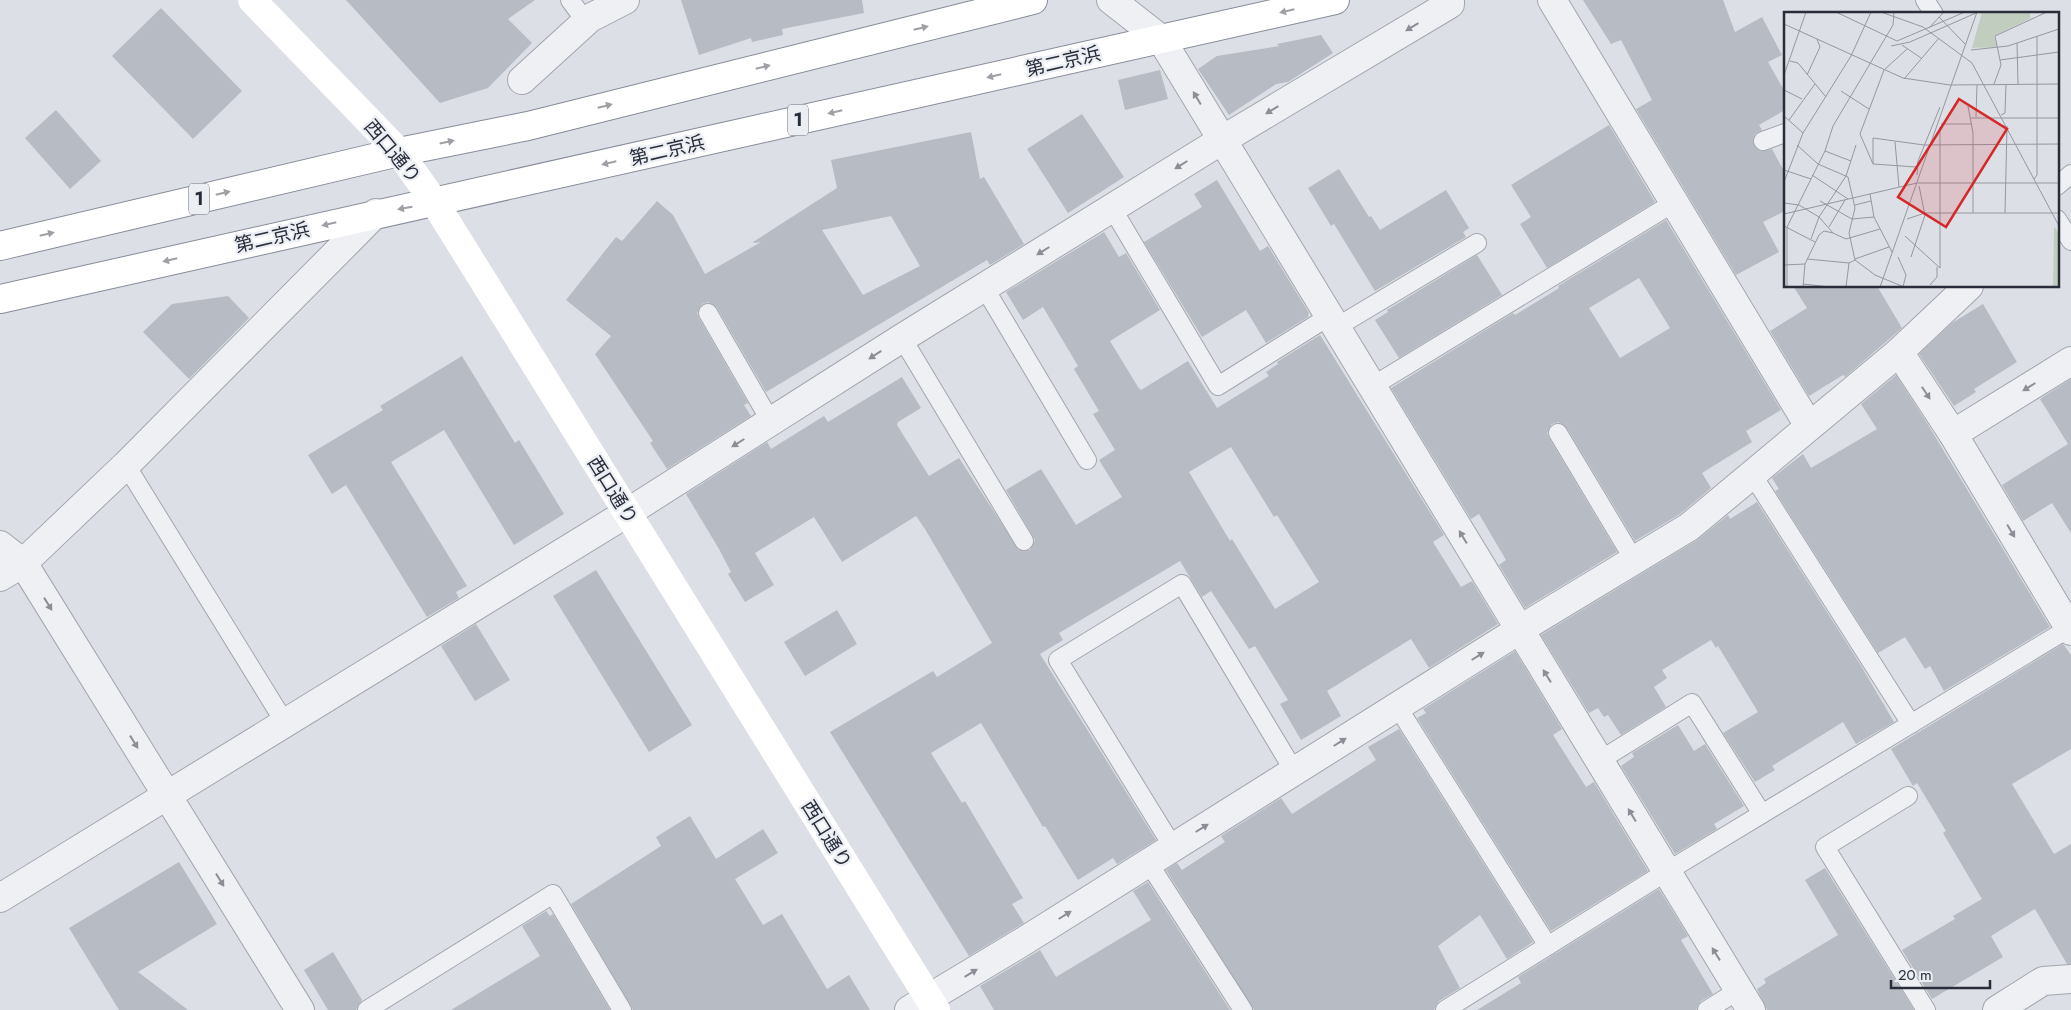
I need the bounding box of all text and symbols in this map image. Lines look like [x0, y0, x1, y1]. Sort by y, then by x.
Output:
one-way arrow [1280, 7, 1295, 15]
inset map [1784, 12, 2058, 288]
one-way arrow [1405, 23, 1418, 32]
one-way arrow [913, 24, 928, 32]
street label: 第二京浜 [1023, 40, 1103, 83]
one-way arrow [755, 63, 770, 71]
one-way arrow [986, 72, 1002, 80]
one-way arrow [1192, 91, 1202, 105]
one-way arrow [598, 102, 613, 110]
road number: 1 [788, 104, 808, 136]
one-way arrow [1265, 106, 1278, 115]
one-way arrow [828, 108, 843, 116]
street label: 西口通り [358, 114, 427, 189]
street label: 第二京浜 [627, 129, 707, 172]
one-way arrow [439, 138, 454, 146]
one-way arrow [601, 159, 616, 167]
one-way arrow [1174, 161, 1187, 170]
road number: 1 [189, 183, 209, 214]
one-way arrow [215, 189, 230, 197]
one-way arrow [397, 205, 413, 213]
street label: 第二京浜 [232, 216, 312, 259]
one-way arrow [321, 220, 336, 228]
one-way arrow [40, 230, 55, 238]
one-way arrow [1036, 246, 1049, 256]
one-way arrow [163, 256, 178, 264]
one-way arrow [868, 351, 882, 360]
one-way arrow [2023, 382, 2036, 391]
one-way arrow [1921, 386, 1931, 399]
one-way arrow [732, 438, 745, 448]
street label: 西口通り [581, 451, 644, 530]
one-way arrow [2007, 524, 2016, 537]
one-way arrow [1458, 531, 1467, 544]
one-way arrow [44, 598, 53, 611]
one-way arrow [1471, 651, 1484, 660]
one-way arrow [1542, 670, 1552, 683]
one-way arrow [130, 736, 139, 749]
one-way arrow [1333, 737, 1347, 747]
street label: 西口通り [795, 795, 858, 874]
one-way arrow [1627, 809, 1636, 822]
one-way arrow [1196, 824, 1209, 833]
one-way arrow [215, 874, 224, 887]
one-way arrow [1058, 910, 1071, 920]
one-way arrow [1712, 947, 1721, 960]
scale bar [1891, 958, 1990, 990]
text: 20 m [1898, 964, 1932, 986]
one-way arrow [964, 968, 977, 977]

